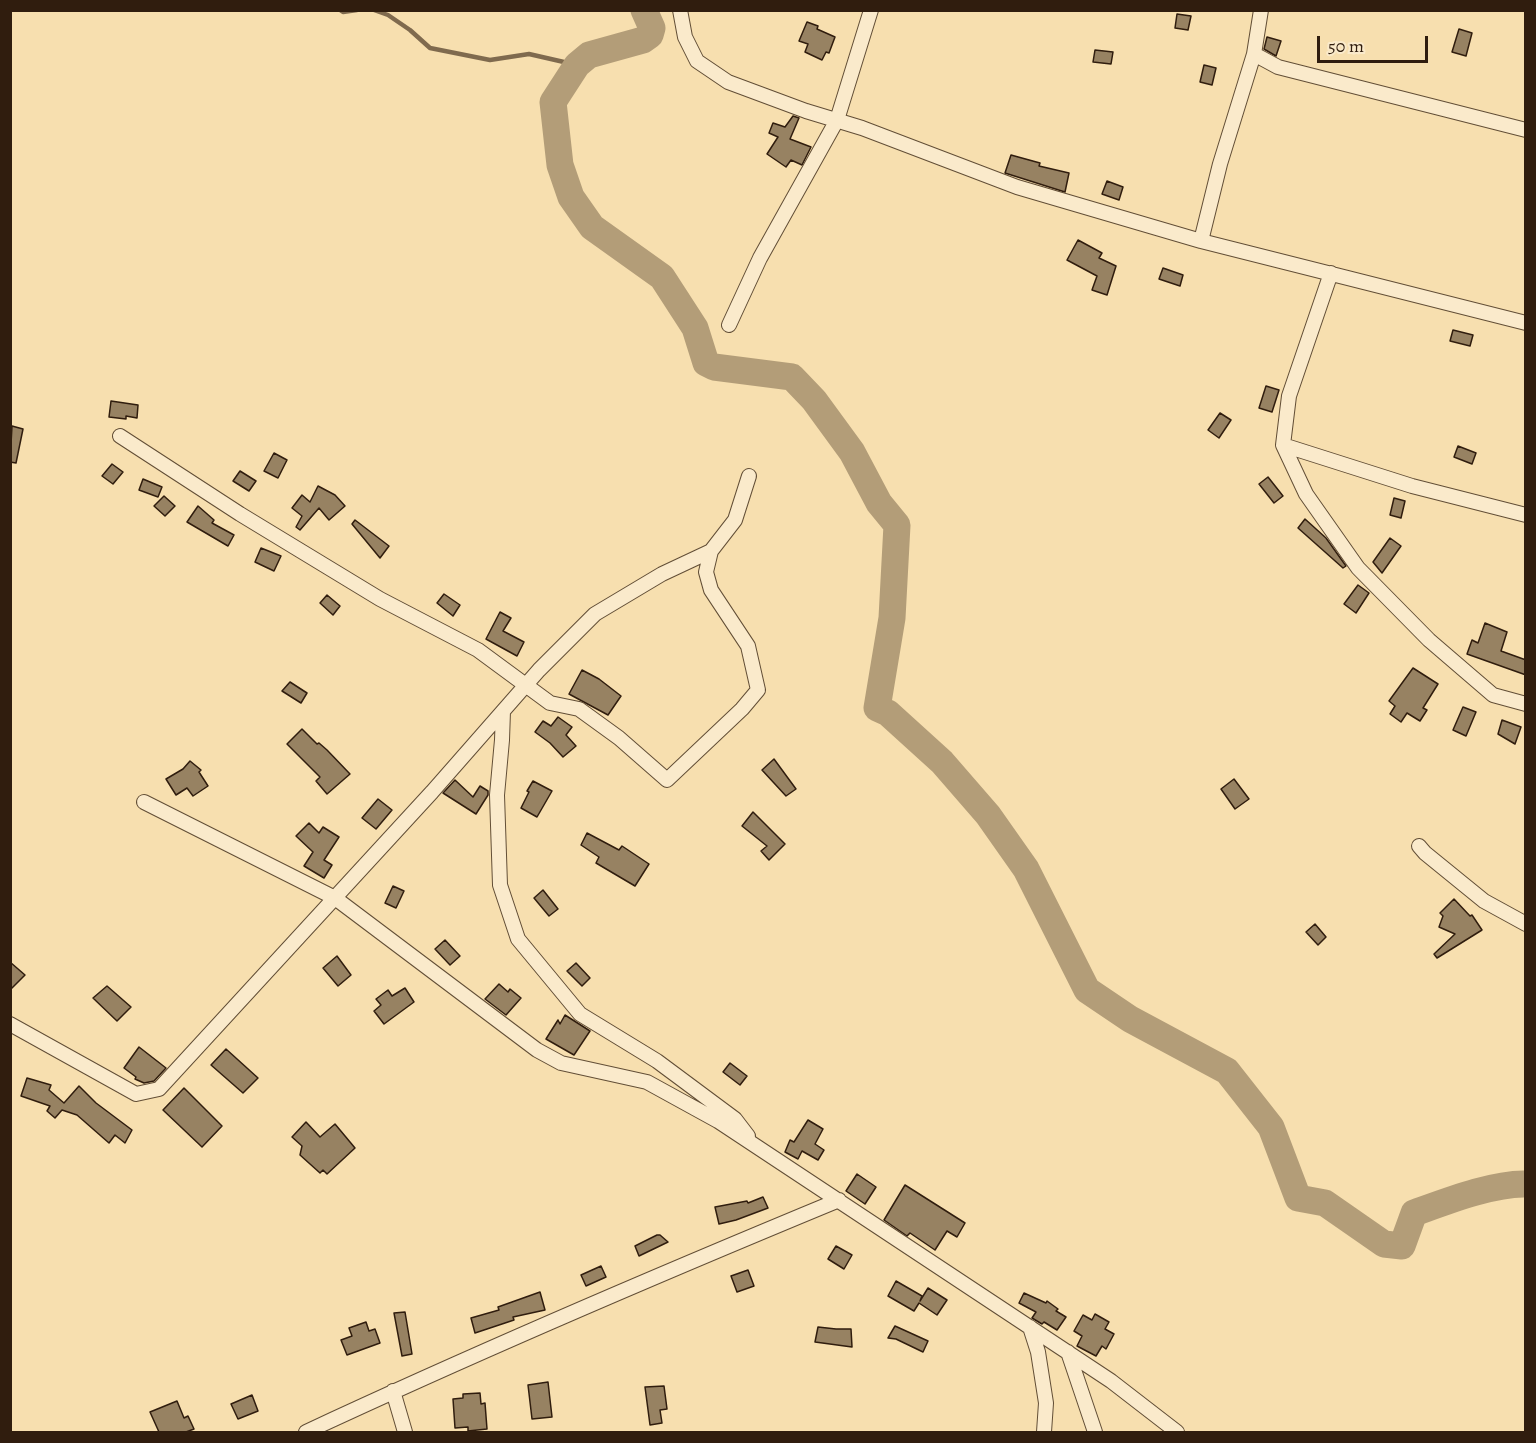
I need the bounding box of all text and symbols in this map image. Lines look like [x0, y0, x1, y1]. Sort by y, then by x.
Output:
scale bar [1320, 24, 1431, 62]
text: 50 m [1328, 34, 1364, 58]

